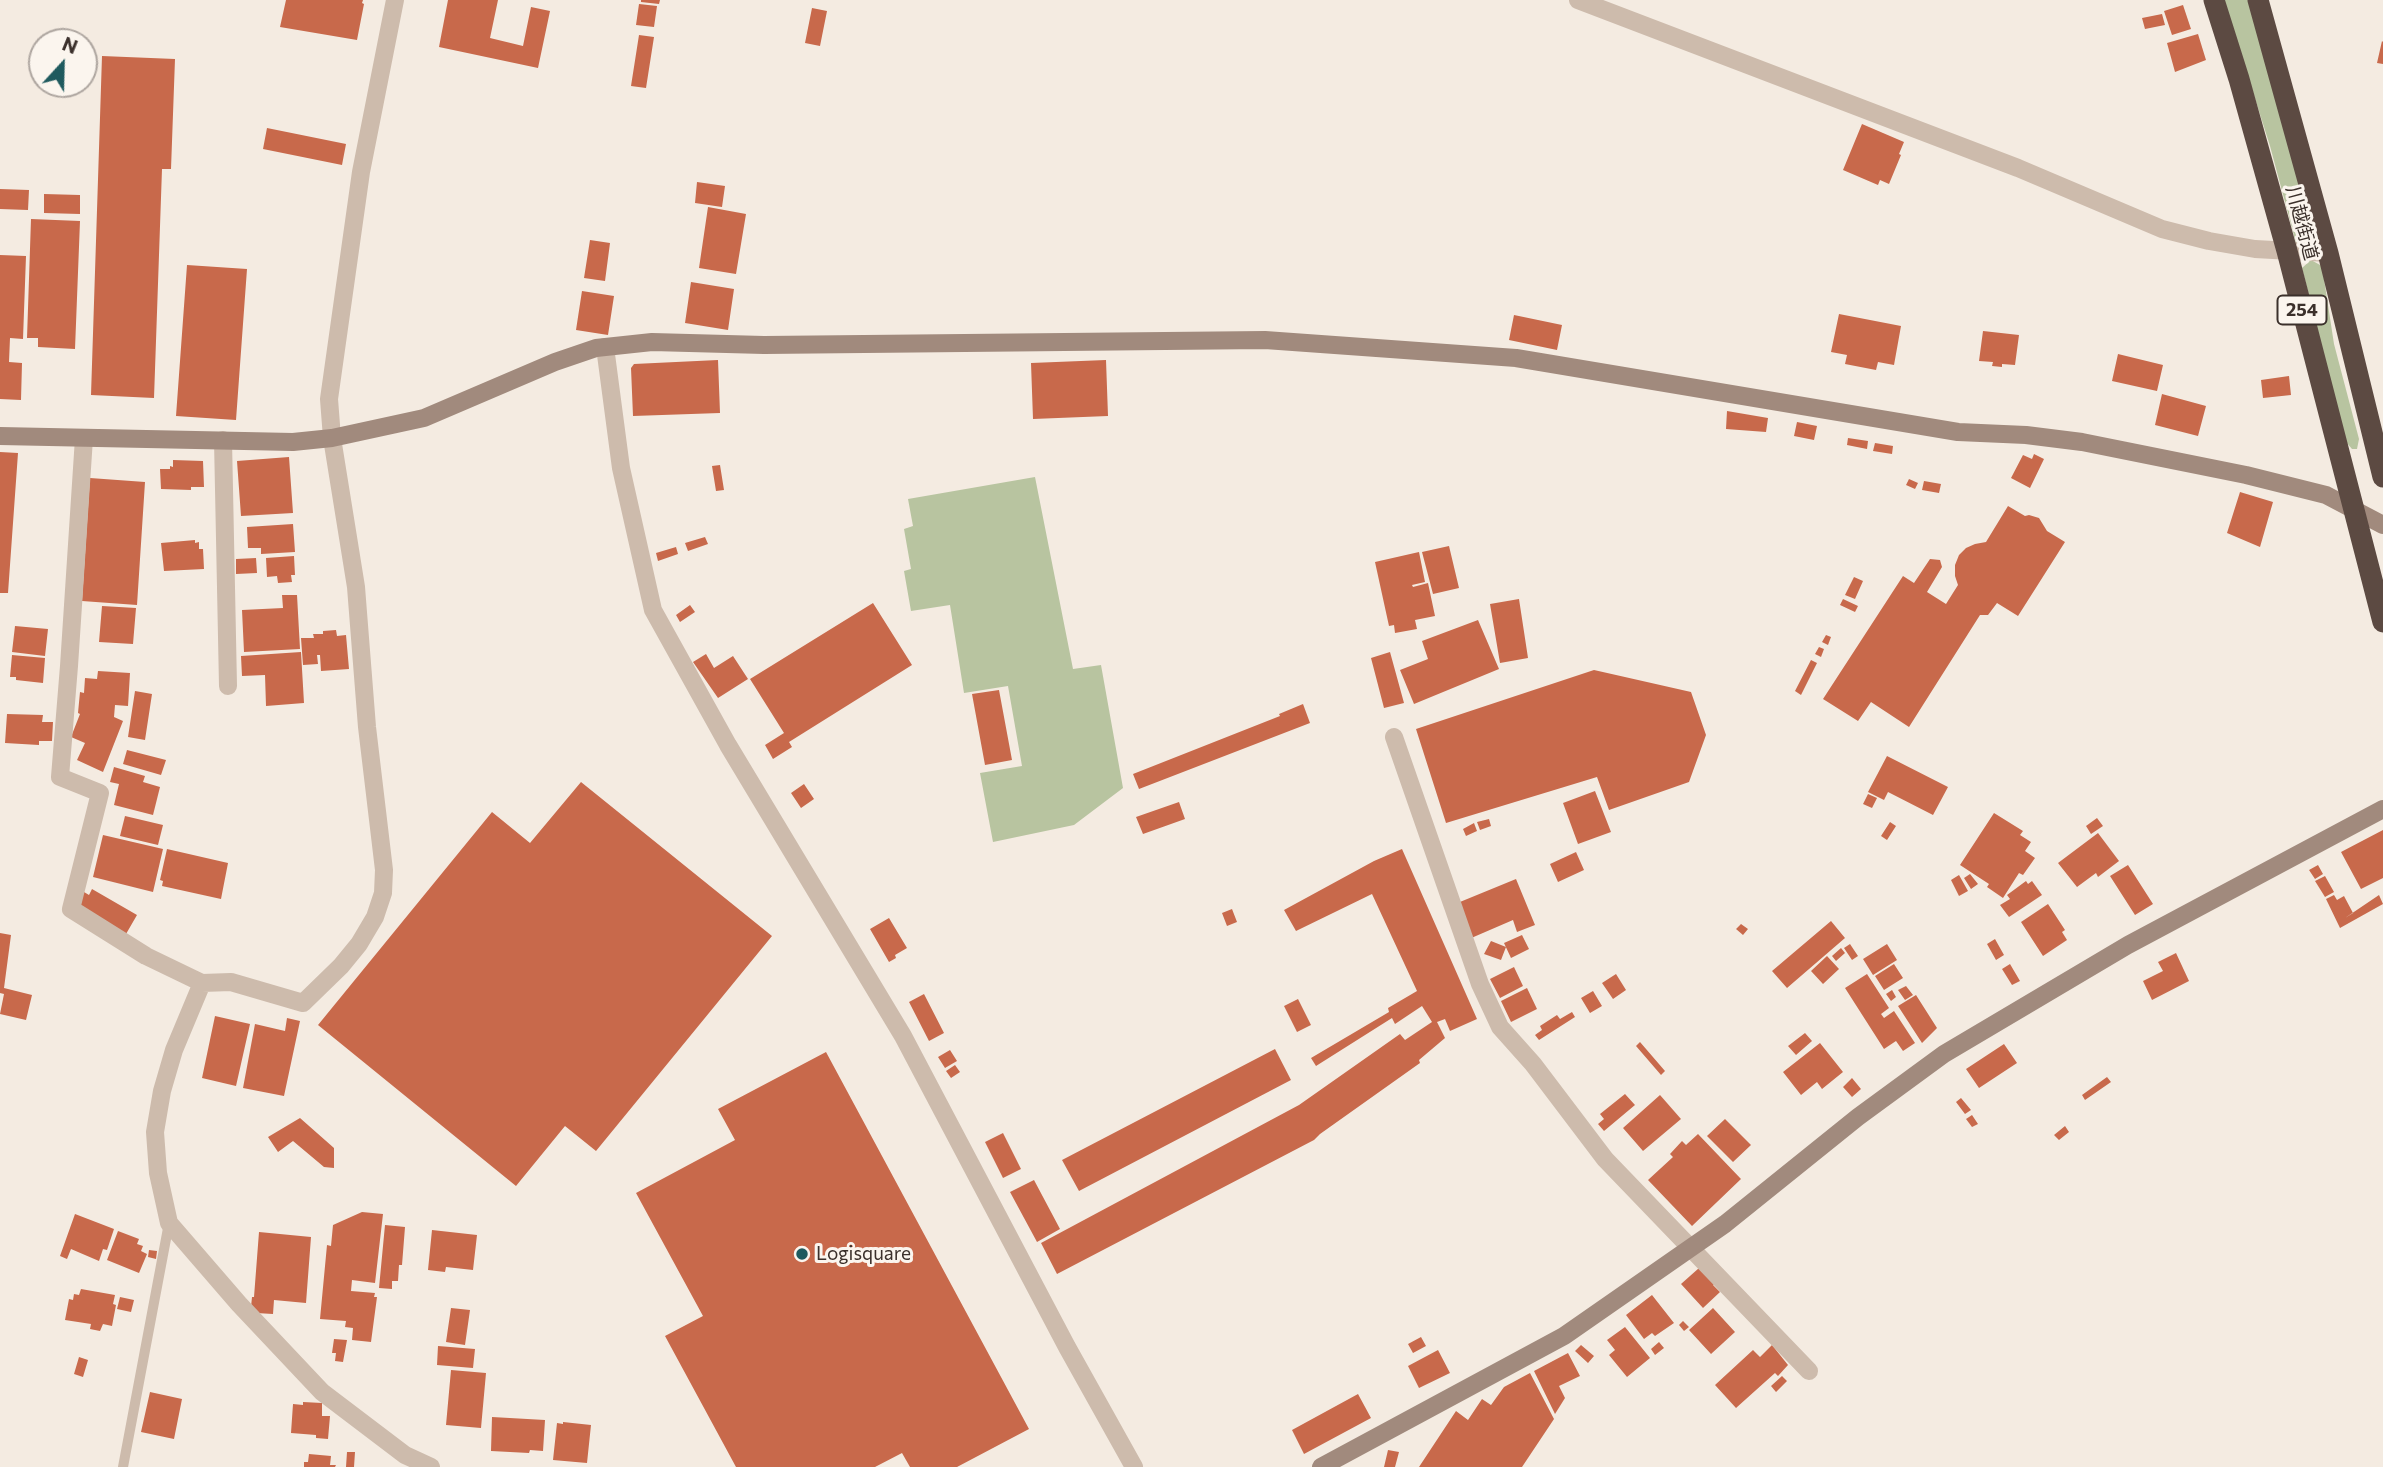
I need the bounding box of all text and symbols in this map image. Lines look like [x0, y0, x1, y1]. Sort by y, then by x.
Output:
north arrow [28, 28, 98, 98]
text: N [59, 32, 81, 58]
street label: 川越街道 [2281, 183, 2323, 263]
road number: 254 [2278, 296, 2326, 324]
place label: Logisquare [816, 1243, 911, 1265]
marker: Logisquare [794, 1246, 810, 1262]

